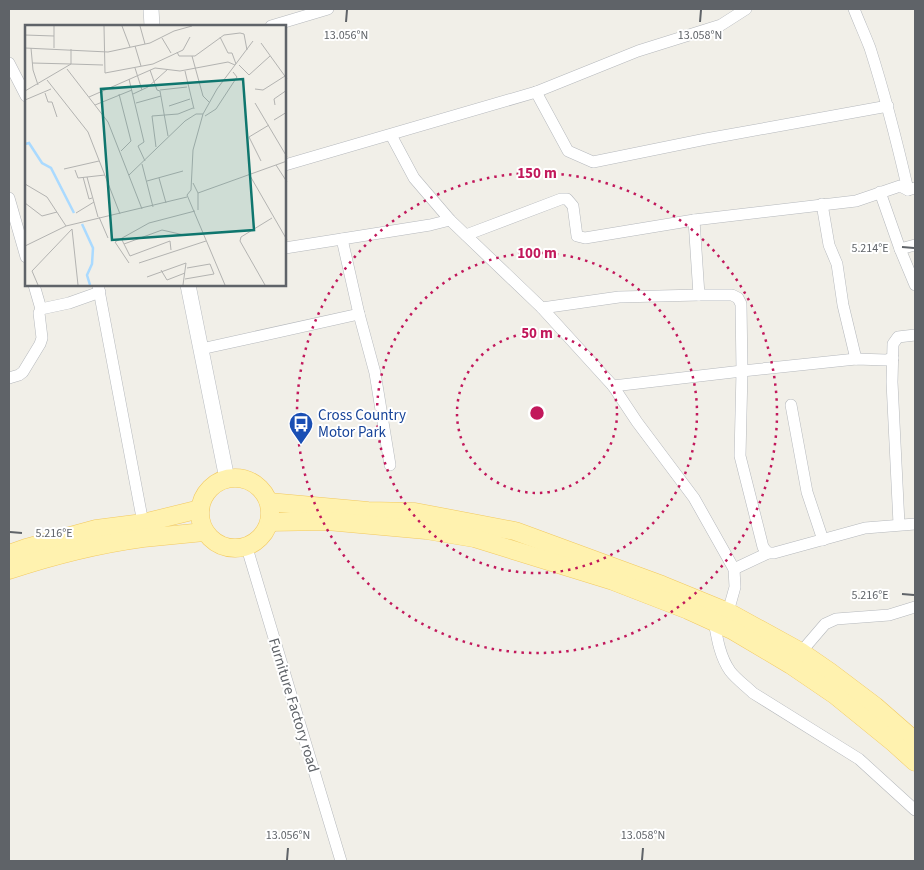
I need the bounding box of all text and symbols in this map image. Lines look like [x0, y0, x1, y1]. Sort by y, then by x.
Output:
inset map [25, 25, 286, 286]
text: 13.056°N [324, 27, 368, 44]
text: 13.058°N [678, 27, 722, 44]
text: 150 m [517, 163, 557, 184]
text: 5.214°E [851, 240, 889, 257]
text: 100 m [517, 243, 557, 264]
text: 50 m [521, 323, 553, 344]
centre of rings [528, 404, 546, 422]
place label: Cross Country Motor Park [318, 405, 406, 443]
bus stop icon: Cross Country Motor Park [288, 411, 314, 445]
text: 5.216°E [35, 525, 73, 542]
text: 5.216°E [851, 587, 889, 604]
street label: Furniture Factory road [263, 635, 324, 775]
text: 13.056°N [266, 827, 310, 844]
text: 13.058°N [621, 827, 665, 844]

